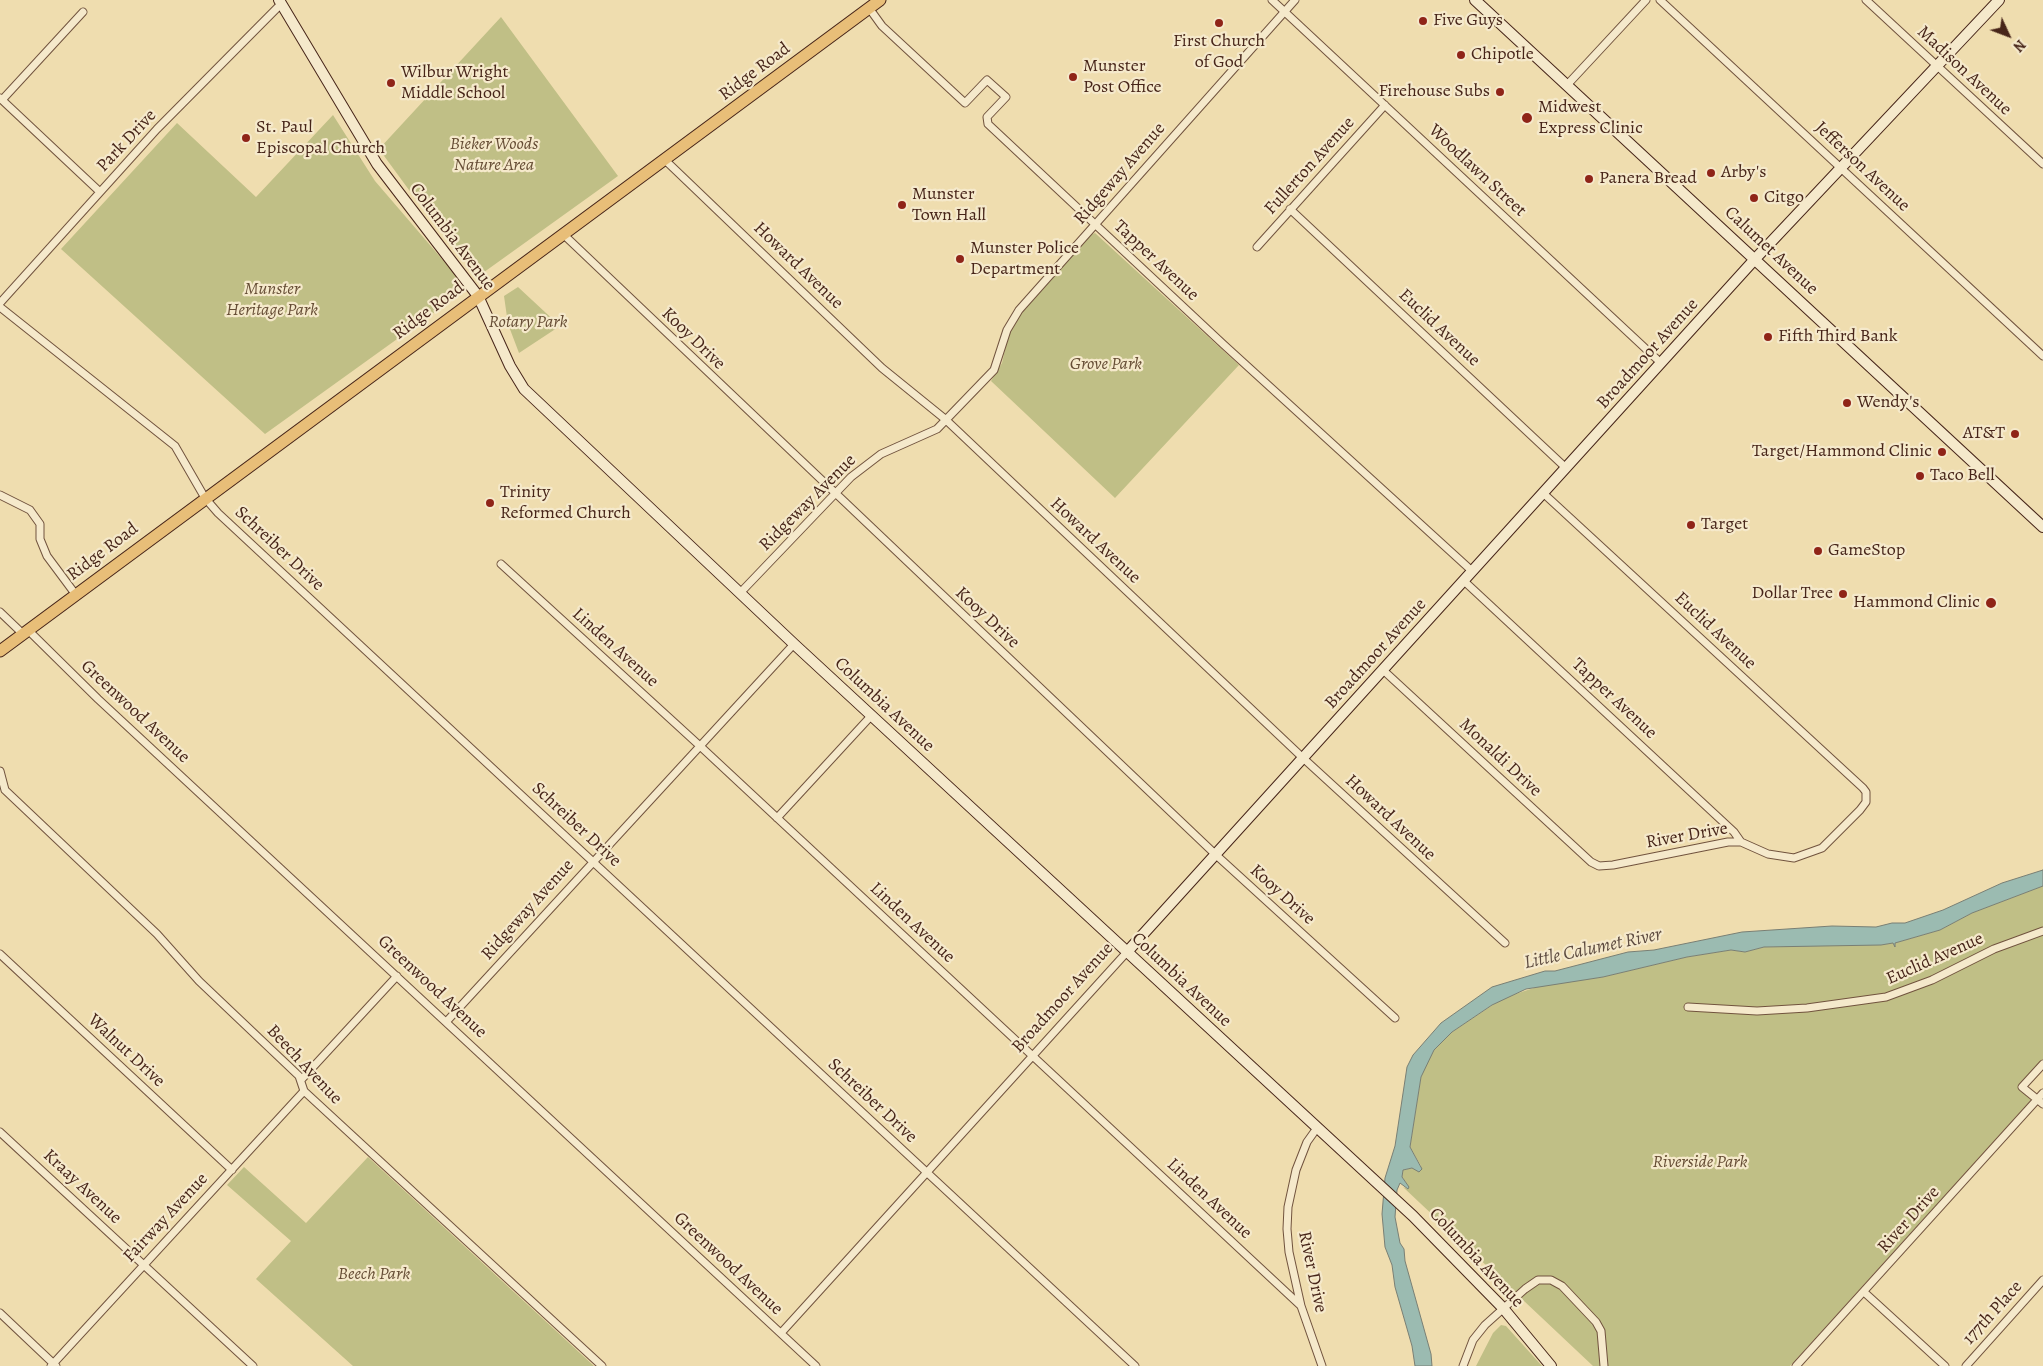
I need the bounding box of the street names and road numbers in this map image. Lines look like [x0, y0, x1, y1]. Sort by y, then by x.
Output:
street label: Madison Avenue [1912, 22, 2016, 120]
street label: Ridge Road [715, 38, 795, 106]
street label: Park Drive [93, 105, 161, 177]
street label: Fullerton Avenue [1260, 112, 1360, 220]
street label: Jefferson Avenue [1810, 117, 1914, 217]
street label: Ridgeway Avenue [1070, 119, 1170, 229]
street label: Woodlawn Street [1424, 120, 1530, 222]
street label: Columbia Avenue [405, 179, 499, 295]
street label: Calumet Avenue [1720, 202, 1822, 300]
street label: Tapper Avenue [1109, 216, 1203, 306]
street label: Howard Avenue [749, 218, 847, 314]
street label: Ridge Road [389, 277, 469, 345]
street label: Euclid Avenue [1394, 285, 1484, 371]
street label: Broadmoor Avenue [1593, 294, 1703, 414]
street label: Kooy Drive [657, 303, 729, 375]
street label: Ridgeway Avenue [755, 450, 861, 556]
street label: Howard Avenue [1045, 493, 1145, 589]
street label: Schreiber Drive [230, 502, 328, 596]
street label: Ridge Road [63, 518, 143, 586]
street label: Kooy Drive [950, 583, 1024, 653]
street label: Euclid Avenue [1670, 588, 1760, 674]
street label: Broadmoor Avenue [1321, 594, 1431, 714]
street label: Linden Avenue [567, 604, 663, 692]
street label: Columbia Avenue [830, 653, 938, 757]
street label: Tapper Avenue [1567, 654, 1661, 744]
street label: Greenwood Avenue [76, 656, 194, 768]
street label: Monaldi Drive [1454, 714, 1546, 802]
street label: Howard Avenue [1340, 770, 1440, 866]
street label: Schreiber Drive [527, 778, 625, 872]
street label: River Drive [1644, 818, 1730, 854]
street label: Ridgeway Avenue [477, 855, 579, 965]
street label: Kooy Drive [1245, 860, 1319, 930]
street label: Linden Avenue [865, 878, 959, 968]
street label: Columbia Avenue [1127, 928, 1235, 1032]
street label: Euclid Avenue [1883, 928, 1987, 990]
street label: Greenwood Avenue [373, 931, 491, 1043]
street label: Broadmoor Avenue [1008, 938, 1118, 1058]
street label: Walnut Drive [83, 1010, 169, 1092]
street label: Beech Avenue [262, 1021, 346, 1109]
street label: Schreiber Drive [823, 1054, 921, 1148]
street label: Kraay Avenue [38, 1145, 126, 1229]
street label: Linden Avenue [1162, 1154, 1256, 1244]
street label: Fairway Avenue [119, 1169, 213, 1267]
street label: River Drive [1873, 1182, 1945, 1258]
street label: Columbia Avenue [1424, 1204, 1528, 1312]
street label: Greenwood Avenue [669, 1208, 787, 1320]
street label: River Drive [1293, 1229, 1331, 1315]
street label: 177th Place [1959, 1277, 2027, 1349]

